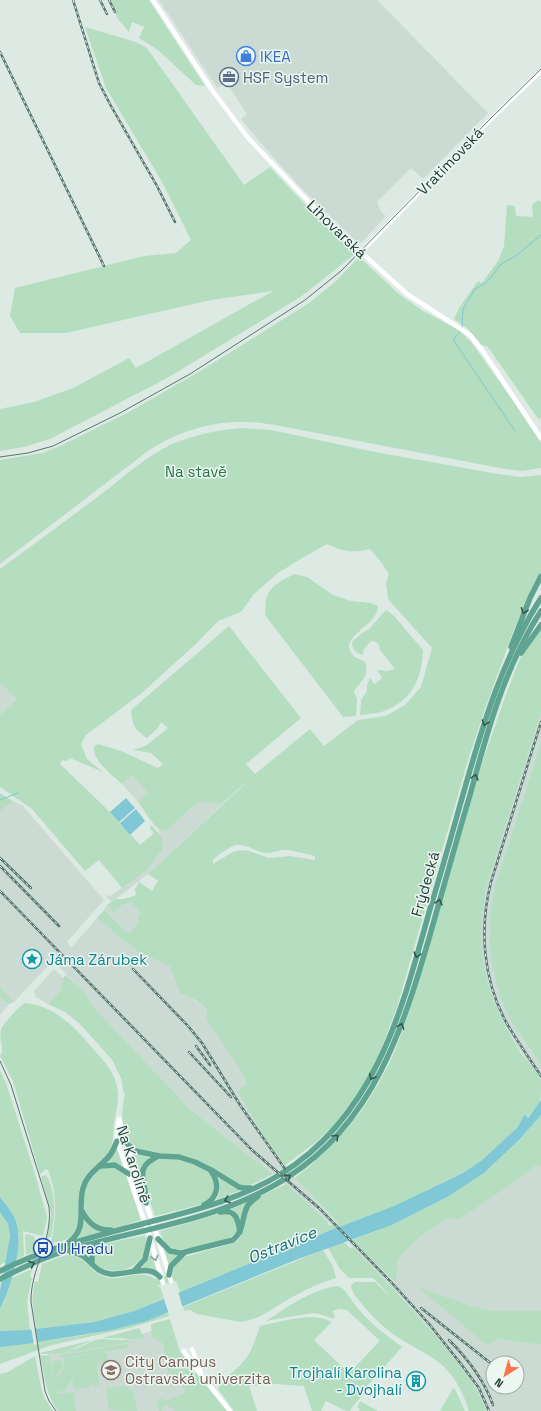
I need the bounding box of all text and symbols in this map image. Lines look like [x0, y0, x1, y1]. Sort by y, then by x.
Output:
shop icon: IKEA [235, 45, 257, 67]
place label: IKEA [260, 47, 291, 66]
office icon: HSF System [218, 66, 240, 88]
place label: HSF System [243, 68, 329, 87]
street label: Vratimovská [413, 123, 487, 199]
street label: Lihovarská [303, 196, 371, 263]
park label: Na stavě [165, 462, 227, 481]
one-way arrow [521, 607, 529, 614]
one-way arrow [481, 719, 489, 726]
one-way arrow [470, 773, 479, 780]
street label: Frýdecká [407, 849, 443, 919]
one-way arrow [434, 898, 443, 905]
place icon: Jáma Zárubek [21, 948, 43, 970]
place label: Jáma Zárubek [46, 950, 147, 969]
one-way arrow [414, 952, 422, 958]
one-way arrow [397, 1022, 405, 1029]
one-way arrow [369, 1072, 376, 1080]
street label: Na Karolíně [113, 1123, 155, 1205]
one-way arrow [331, 1134, 338, 1142]
one-way arrow [284, 1175, 291, 1182]
one-way arrow [223, 1195, 230, 1204]
water label: Ostravice [244, 1222, 320, 1268]
bus stop icon: U Hradu [32, 1237, 54, 1259]
place label: U Hradu [57, 1239, 113, 1258]
one-way arrow [150, 1254, 159, 1261]
one-way arrow [28, 1261, 35, 1269]
place label: City Campus Ostravská univerzita [125, 1352, 271, 1388]
north arrow [485, 1355, 525, 1395]
school or university icon: City Campus Ostravská univerzita [100, 1359, 122, 1381]
place label: Trojhalí Karolina - Dvojhalí [289, 1363, 402, 1399]
building icon: Trojhalí Karolina - Dvojhalí [405, 1370, 427, 1392]
text: N [492, 1375, 506, 1391]

